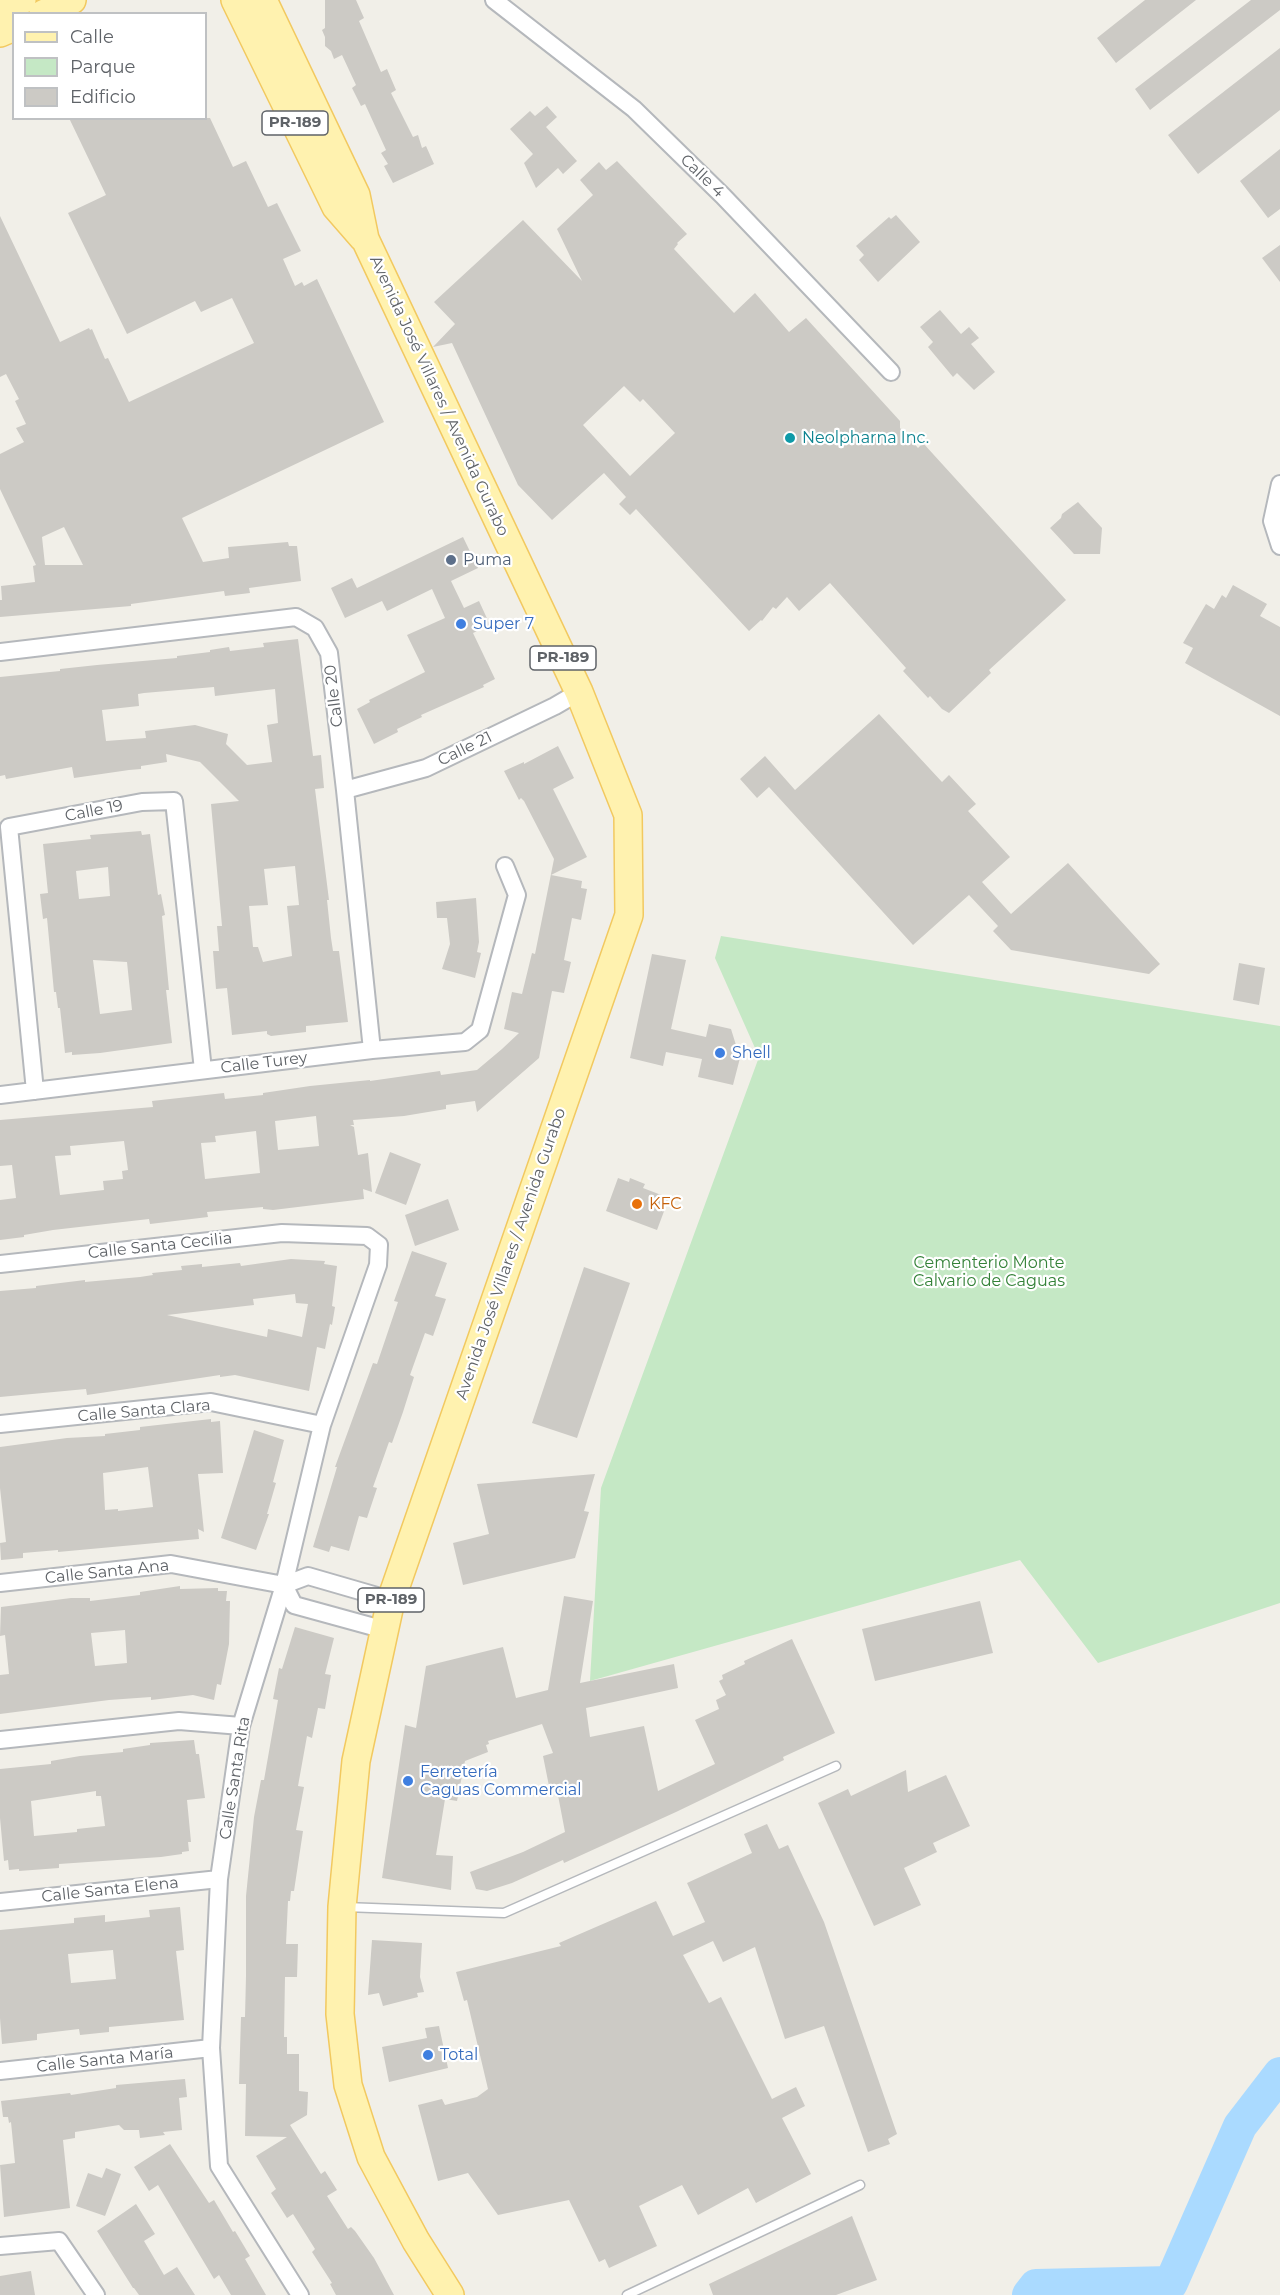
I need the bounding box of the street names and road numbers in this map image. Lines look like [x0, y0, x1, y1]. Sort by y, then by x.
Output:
road number: PR-189 [262, 111, 328, 135]
street label: Calle 4 [676, 150, 728, 202]
street label: Avenida José Villares / Avenida Gurabo [365, 253, 513, 539]
road number: PR-189 [530, 646, 596, 670]
street label: Calle 20 [321, 664, 347, 728]
street label: Calle 21 [435, 728, 495, 770]
street label: Calle 19 [63, 796, 125, 826]
street label: Calle Turey [220, 1048, 308, 1078]
street label: Avenida José Villares / Avenida Gurabo [452, 1106, 570, 1402]
street label: Calle Santa Cecilia [87, 1229, 233, 1263]
street label: Calle Santa Clara [77, 1396, 211, 1426]
street label: Calle Santa Ana [44, 1556, 170, 1588]
road number: PR-189 [358, 1588, 424, 1612]
street label: Calle Santa Rita [216, 1715, 254, 1841]
street label: Calle Santa Elena [40, 1873, 180, 1907]
street label: Calle Santa María [35, 2043, 175, 2077]

